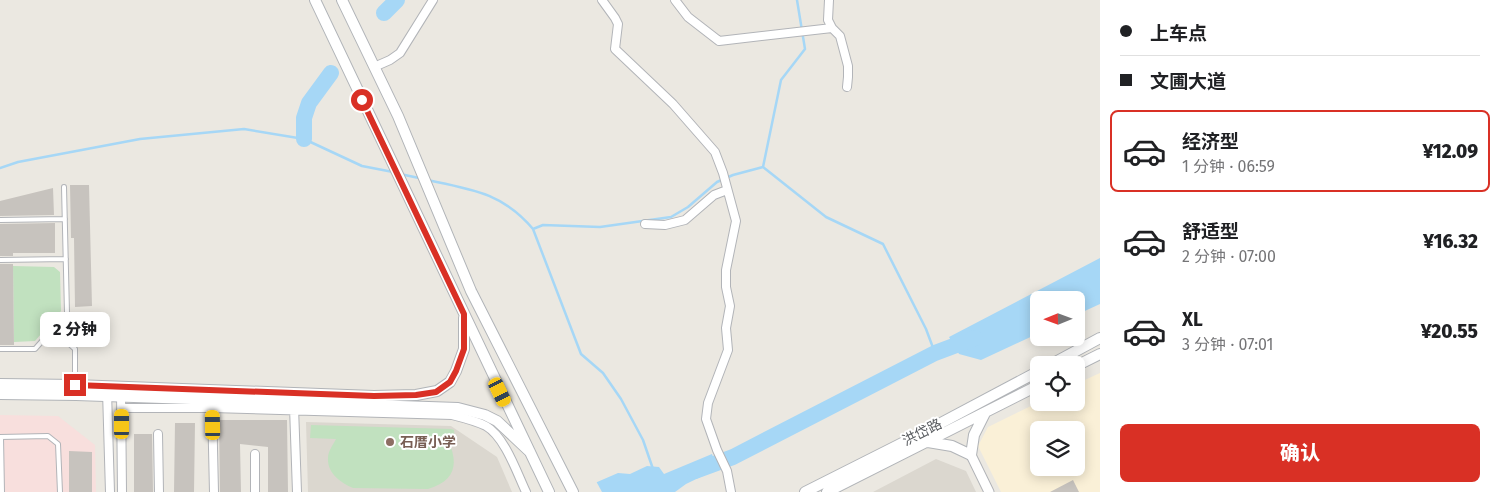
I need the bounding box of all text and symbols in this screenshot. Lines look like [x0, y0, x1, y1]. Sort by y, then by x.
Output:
text: 上车点 [1150, 22, 1207, 45]
text: 文圃大道 [1150, 70, 1226, 93]
route start [351, 89, 373, 111]
icon: car [1122, 129, 1167, 174]
text: 经济型 [1182, 130, 1239, 153]
text: ¥12.09 [1422, 140, 1478, 163]
text: 1 分钟 · 06:59 [1182, 157, 1275, 176]
icon: car [1122, 219, 1167, 264]
text: 舒适型 [1182, 220, 1239, 243]
text: ¥16.32 [1423, 230, 1478, 253]
text: 2 分钟 · 07:00 [1182, 247, 1276, 266]
north arrow [1030, 291, 1085, 346]
map controls [1030, 291, 1085, 476]
text: XL [1182, 308, 1203, 331]
icon: car [1122, 309, 1167, 354]
callout: 2 分钟 [40, 312, 110, 348]
text: 2 分钟 [53, 320, 97, 339]
text: ¥20.55 [1421, 320, 1478, 343]
text: 3 分钟 · 07:01 [1182, 335, 1274, 354]
button: locate [1030, 356, 1085, 411]
route end [64, 374, 86, 396]
car [486, 375, 513, 409]
car [114, 409, 129, 439]
car [205, 410, 220, 440]
street label: 洪岱路 [900, 415, 945, 450]
button: layers [1030, 421, 1085, 476]
button: 确认 [1120, 424, 1480, 482]
place label: 石厝小学 [400, 434, 456, 451]
marker: 石厝小学 [384, 436, 396, 448]

